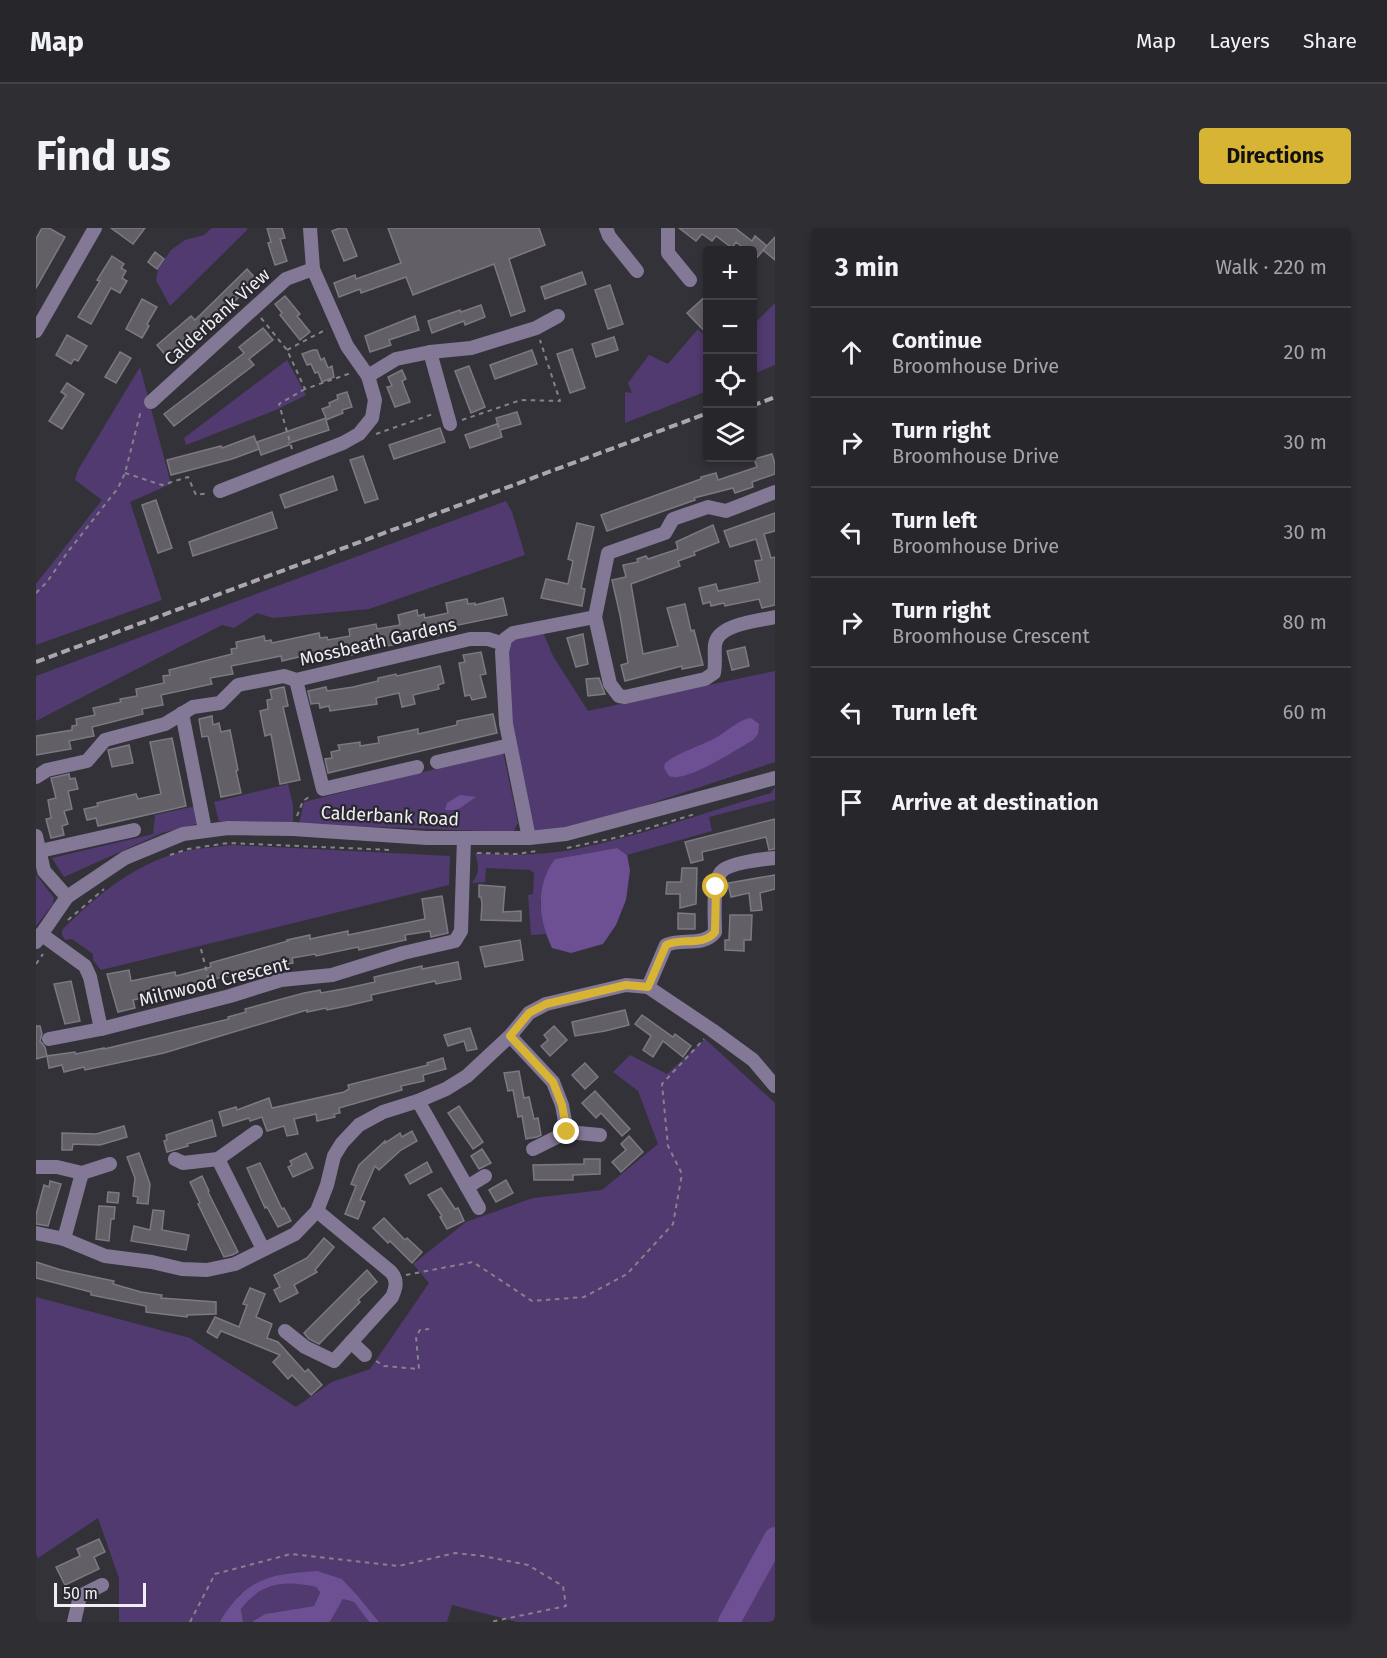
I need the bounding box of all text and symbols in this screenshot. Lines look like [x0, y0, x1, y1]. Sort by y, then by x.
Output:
text: Map [30, 25, 84, 58]
text: Map [1136, 28, 1176, 54]
text: Layers [1209, 28, 1270, 54]
text: Share [1303, 28, 1357, 54]
button: Directions [1199, 128, 1351, 184]
text: Find us [36, 131, 171, 181]
map controls [703, 246, 757, 462]
button: + [703, 246, 757, 300]
text: 3 min [835, 252, 899, 283]
text: Walk · 220 m [1216, 255, 1327, 279]
street label: Calderbank View [160, 264, 275, 370]
button: − [703, 300, 757, 354]
text: Continue [892, 327, 982, 354]
icon: ahead [835, 336, 868, 369]
text: 20 m [1284, 340, 1327, 364]
button: locate [703, 354, 757, 408]
text: Broomhouse Drive [892, 354, 1059, 378]
button: layers [703, 408, 757, 462]
text: Turn right [892, 417, 991, 444]
icon: right [835, 426, 868, 459]
text: 30 m [1283, 430, 1327, 454]
text: Broomhouse Drive [892, 444, 1059, 468]
text: Turn left [892, 507, 977, 534]
icon: left [835, 516, 868, 549]
text: 30 m [1283, 520, 1327, 544]
text: Broomhouse Drive [892, 534, 1059, 558]
text: Turn right [892, 597, 991, 624]
icon: right [835, 606, 868, 639]
text: 80 m [1282, 610, 1327, 634]
street label: Mossbeath Gardens [297, 613, 459, 671]
text: Broomhouse Crescent [892, 624, 1090, 648]
icon: left [835, 696, 868, 729]
text: Turn left [892, 699, 977, 726]
text: 60 m [1283, 700, 1327, 724]
icon: arrive [835, 786, 868, 819]
text: Arrive at destination [892, 789, 1099, 816]
street label: Calderbank Road [320, 801, 460, 831]
route start [702, 873, 728, 899]
street label: Milnwood Crescent [137, 953, 292, 1011]
route end [553, 1118, 579, 1144]
scale bar [54, 1580, 146, 1608]
text: 50 m [63, 1584, 98, 1603]

